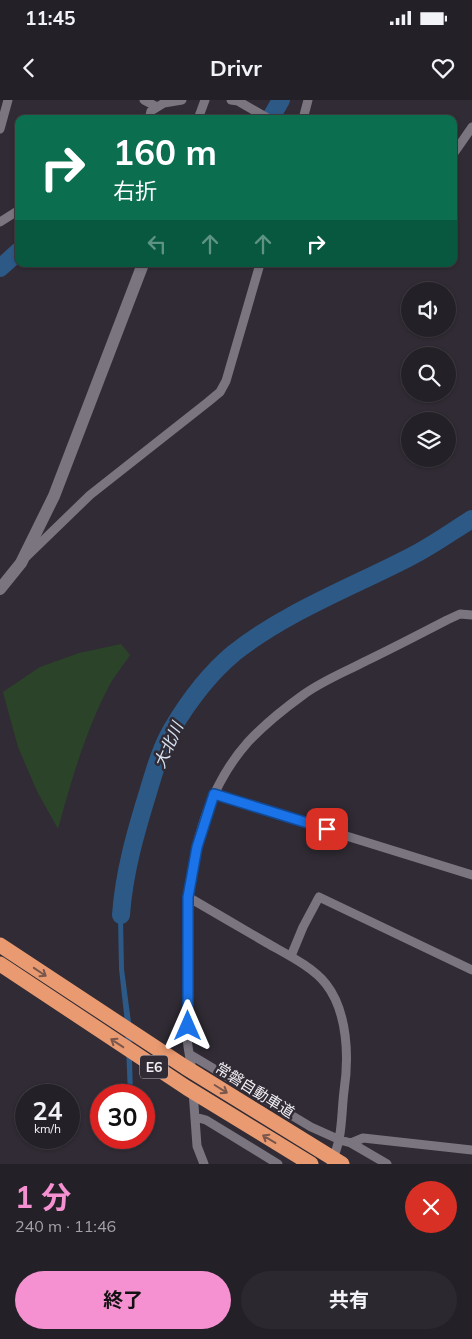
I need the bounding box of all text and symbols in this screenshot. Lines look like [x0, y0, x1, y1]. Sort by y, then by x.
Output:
text: 11:45 [25, 6, 75, 30]
icon: back [15, 54, 43, 82]
text: Drivr [210, 54, 262, 82]
icon: heart [429, 54, 457, 82]
text: 160 m [113, 130, 217, 174]
icon: right [30, 135, 95, 200]
text: 右折 [113, 177, 157, 205]
icon: left [143, 230, 171, 258]
icon: ahead [196, 230, 224, 258]
icon: ahead [249, 230, 277, 258]
icon: right [302, 230, 330, 258]
map controls [401, 282, 456, 467]
button: sound [401, 282, 456, 337]
button: search [401, 347, 456, 402]
button: layers [401, 412, 456, 467]
water label: 大北川 [149, 717, 188, 771]
pin [306, 808, 348, 850]
icon: arrive [313, 815, 341, 843]
one-way arrow [33, 967, 47, 977]
position arrow [161, 999, 213, 1051]
one-way arrow [110, 1037, 124, 1048]
road number: E6 [140, 1056, 168, 1079]
street label: 常磐自動車道 [212, 1058, 298, 1122]
speed limit sign: 30 [90, 1084, 155, 1149]
one-way arrow [213, 1085, 227, 1095]
text: 24 [32, 1095, 63, 1126]
text: km/h [34, 1121, 61, 1136]
one-way arrow [263, 1133, 277, 1143]
text: 1 分 [15, 1178, 71, 1216]
button: close [405, 1181, 457, 1233]
text: 240 m · 11:46 [15, 1216, 116, 1236]
button: 終了 [15, 1271, 231, 1329]
button: 共有 [241, 1271, 457, 1329]

